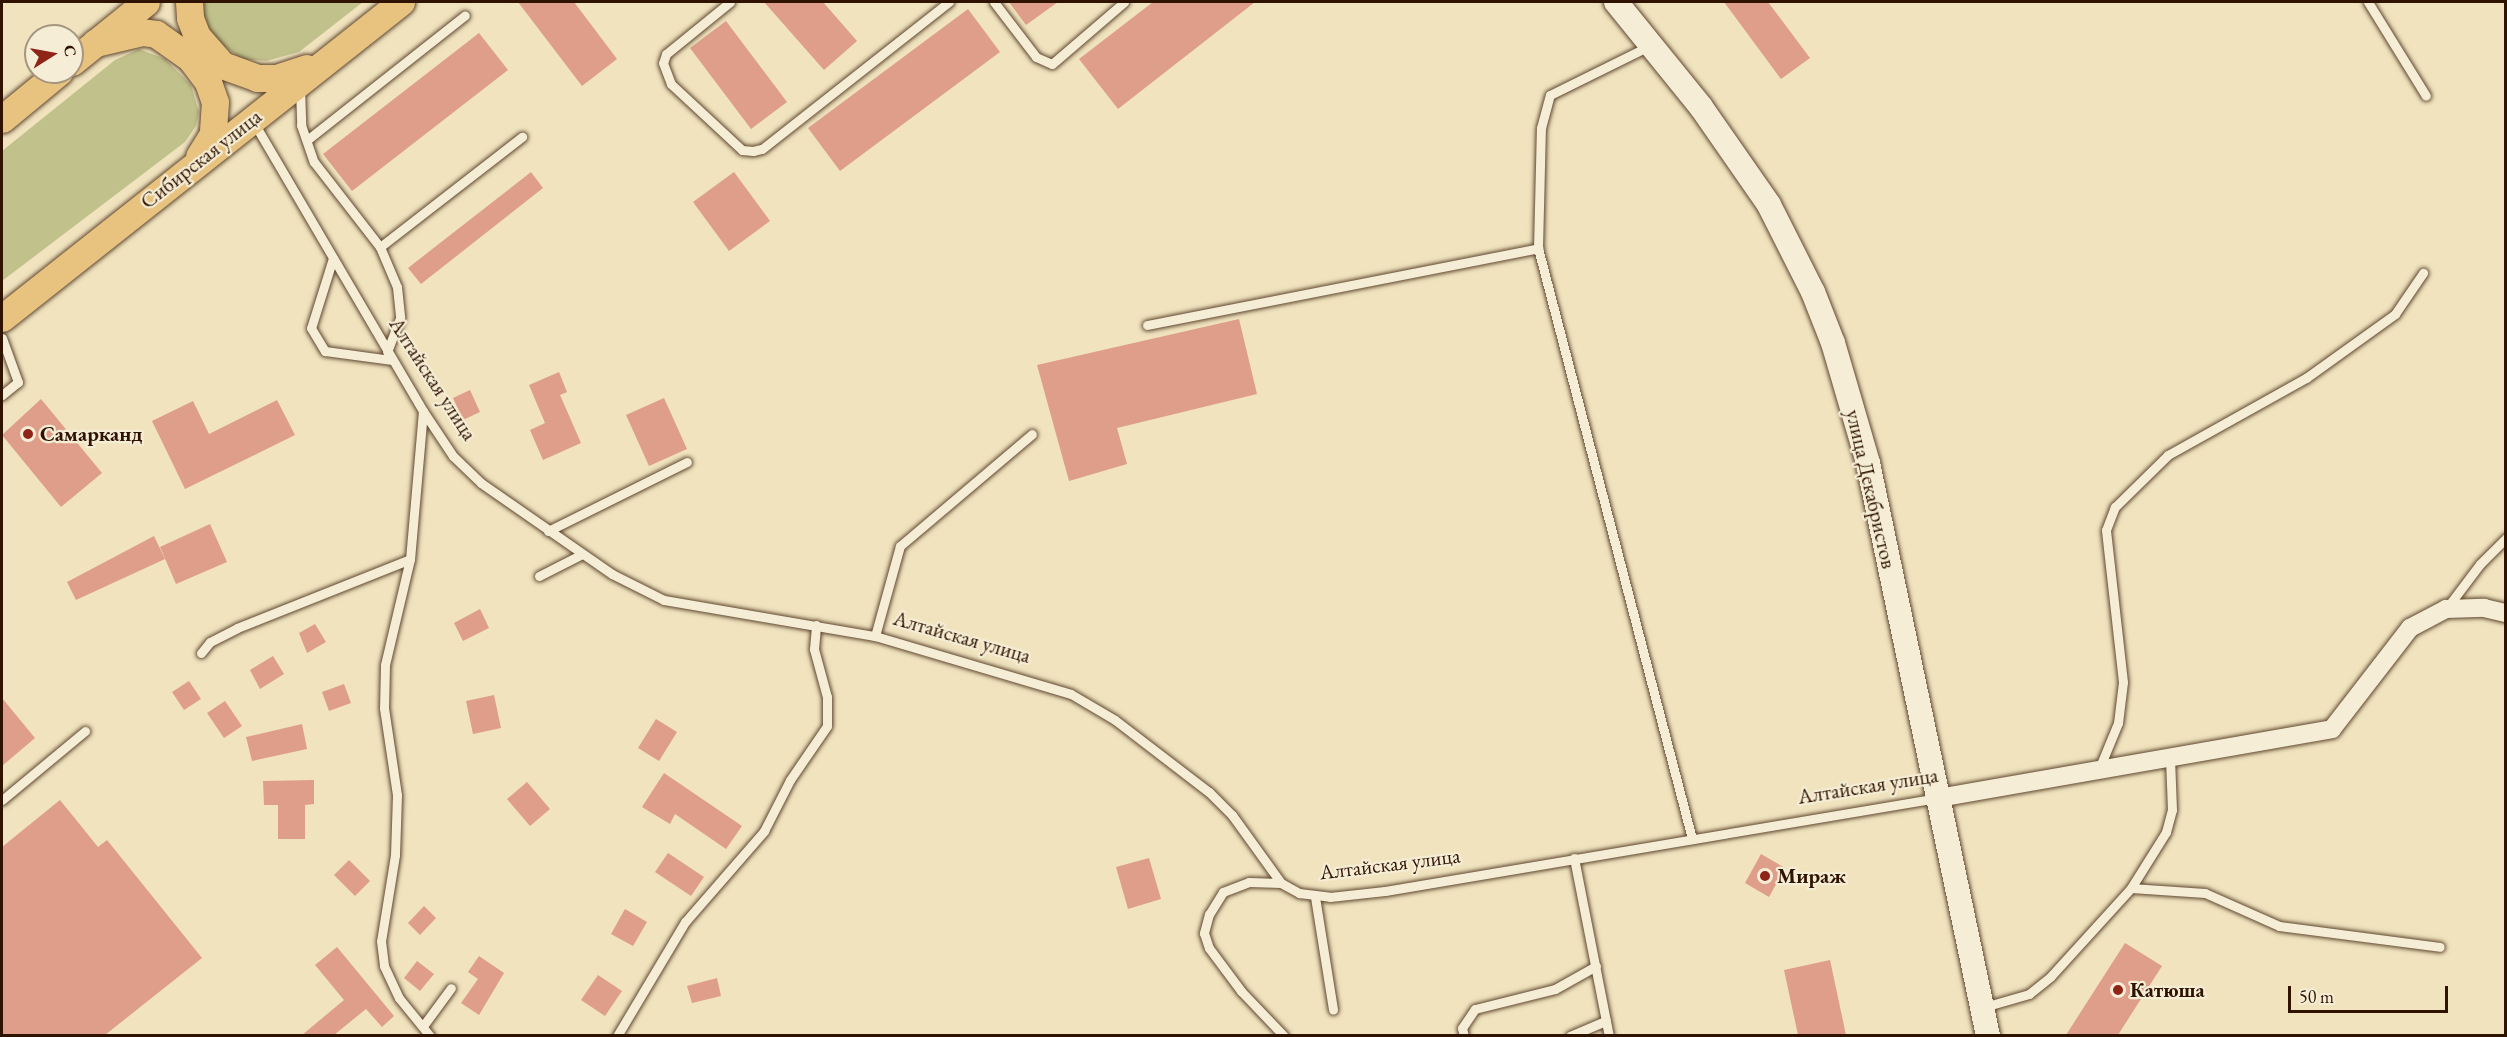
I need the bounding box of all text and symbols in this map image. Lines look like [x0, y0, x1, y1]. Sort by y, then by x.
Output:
north arrow [24, 24, 84, 84]
text: С [59, 43, 82, 58]
street label: Сибирская улица [135, 104, 267, 214]
street label: Алтайская улица [384, 313, 482, 445]
street label: улица Декабристов [1840, 407, 1902, 571]
place label: Самарканд [40, 421, 142, 447]
marker: Самарканд [21, 427, 35, 441]
street label: Алтайская улица [890, 605, 1034, 669]
street label: Алтайская улица [1796, 762, 1940, 810]
street label: Алтайская улица [1318, 843, 1462, 885]
place label: Мираж [1777, 863, 1846, 889]
marker: Мираж [1758, 869, 1772, 883]
scale bar [2291, 974, 2452, 1012]
place label: Катюша [2130, 977, 2205, 1003]
marker: Катюша [2111, 983, 2125, 997]
text: 50 m [2299, 985, 2334, 1008]

